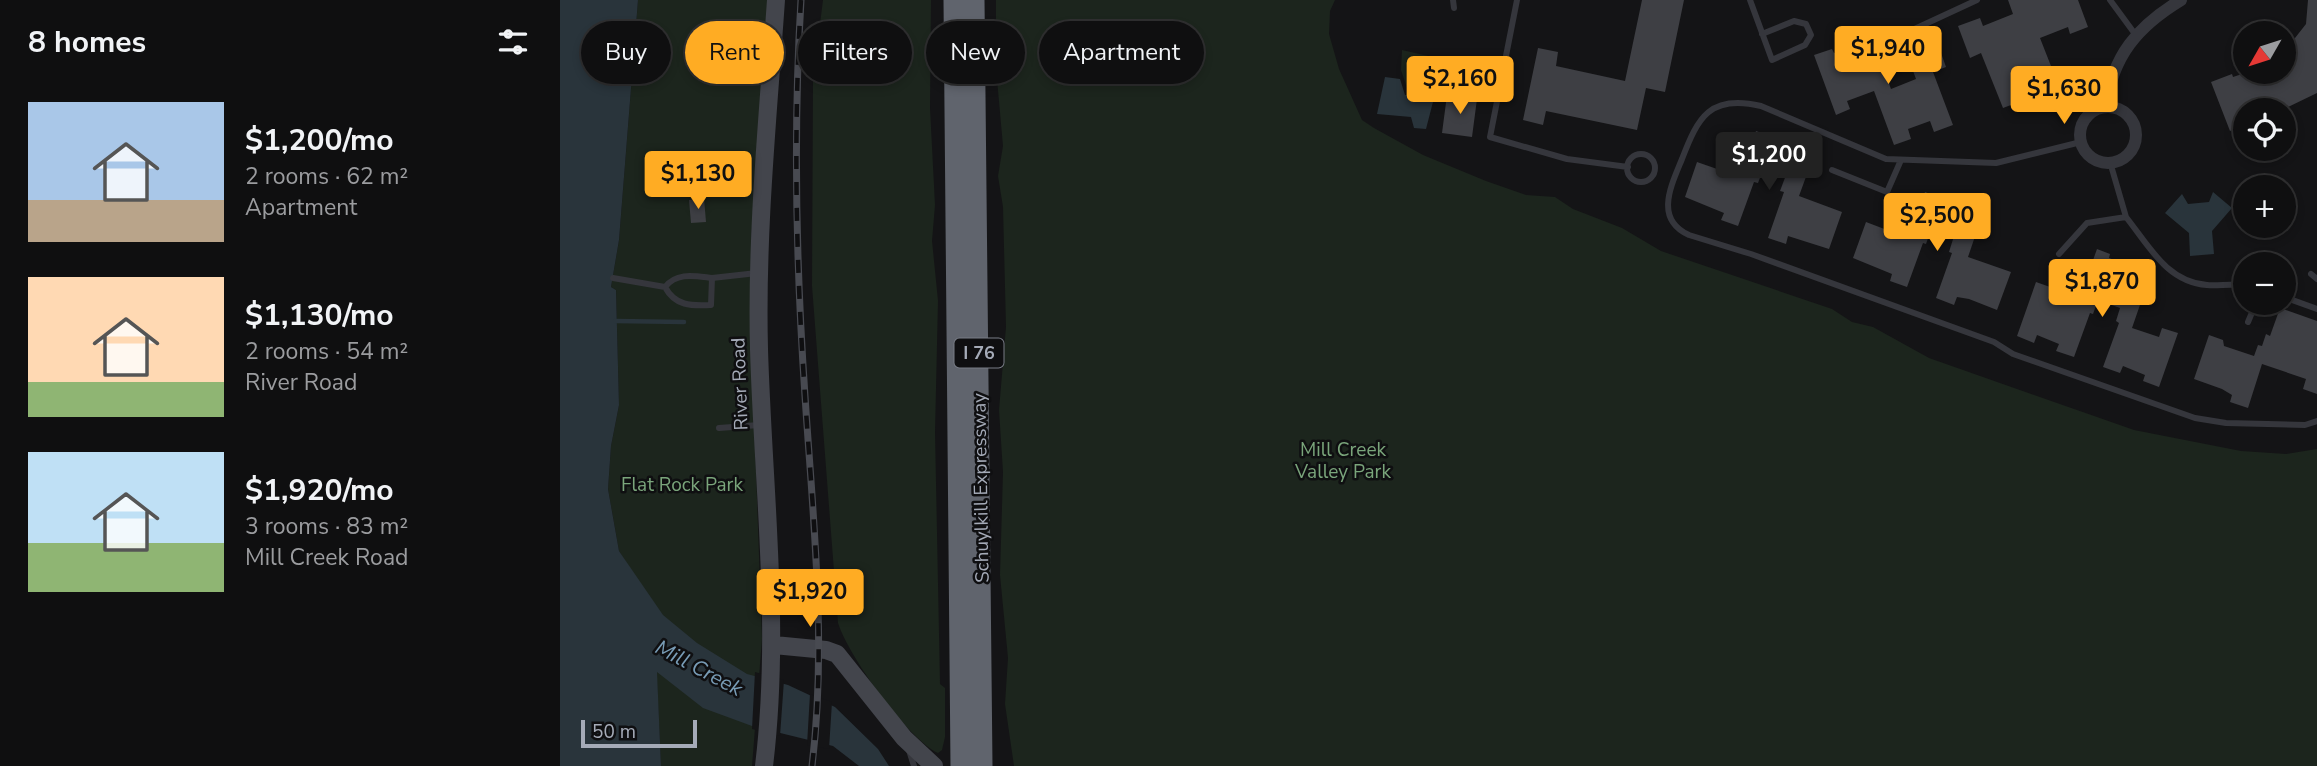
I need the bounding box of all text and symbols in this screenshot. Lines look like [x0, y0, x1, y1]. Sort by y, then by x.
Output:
chip: Buy [581, 21, 671, 84]
chip: Rent [685, 21, 784, 84]
chip: Filters [798, 21, 912, 84]
chip: New [926, 21, 1025, 84]
chip: Apartment [1039, 21, 1204, 84]
north arrow [2233, 21, 2296, 84]
map controls [2233, 21, 2296, 315]
text: 8 homes [28, 22, 146, 63]
icon: filters [494, 23, 532, 61]
pin: $1,940 [1831, 27, 1945, 86]
text: $1,940 [1851, 33, 1925, 64]
pin: $2,160 [1403, 57, 1517, 116]
text: $2,160 [1423, 63, 1497, 94]
pin: $1,630 [2007, 66, 2121, 126]
text: $1,630 [2027, 73, 2101, 104]
button: locate [2233, 98, 2296, 161]
text: $1,200/mo [245, 120, 394, 161]
icon: home [84, 130, 168, 214]
pin: $1,200 [1712, 132, 1826, 192]
text: $1,200 [1732, 139, 1806, 170]
pin: $1,130 [641, 152, 755, 211]
text: $1,130 [661, 158, 735, 189]
text: 2 rooms · 62 m² [245, 161, 408, 192]
button: + [2233, 175, 2296, 238]
text: Apartment [245, 192, 357, 223]
pin: $2,500 [1880, 194, 1994, 253]
text: $2,500 [1900, 200, 1974, 231]
button: − [2233, 252, 2296, 315]
pin: $1,870 [2045, 260, 2159, 319]
text: $1,870 [2065, 266, 2139, 297]
text: $1,130/mo [245, 295, 394, 336]
icon: home [84, 305, 168, 389]
text: 2 rooms · 54 m² [245, 336, 408, 367]
street label: River Road [725, 337, 755, 431]
road number: I 76 [954, 338, 1004, 368]
text: River Road [245, 367, 357, 398]
street label: Schuylkill Expressway [966, 393, 996, 583]
park label: Mill Creek Valley Park [1294, 437, 1391, 485]
text: $1,920/mo [245, 470, 394, 511]
park label: Flat Rock Park [621, 472, 743, 498]
icon: home [84, 480, 168, 564]
text: 3 rooms · 83 m² [245, 511, 408, 542]
text: Mill Creek Road [245, 542, 409, 573]
pin: $1,920 [753, 570, 867, 629]
text: $1,920 [773, 576, 847, 607]
water label: Mill Creek [650, 633, 748, 703]
scale bar [581, 717, 696, 749]
text: 50 m [592, 719, 636, 745]

